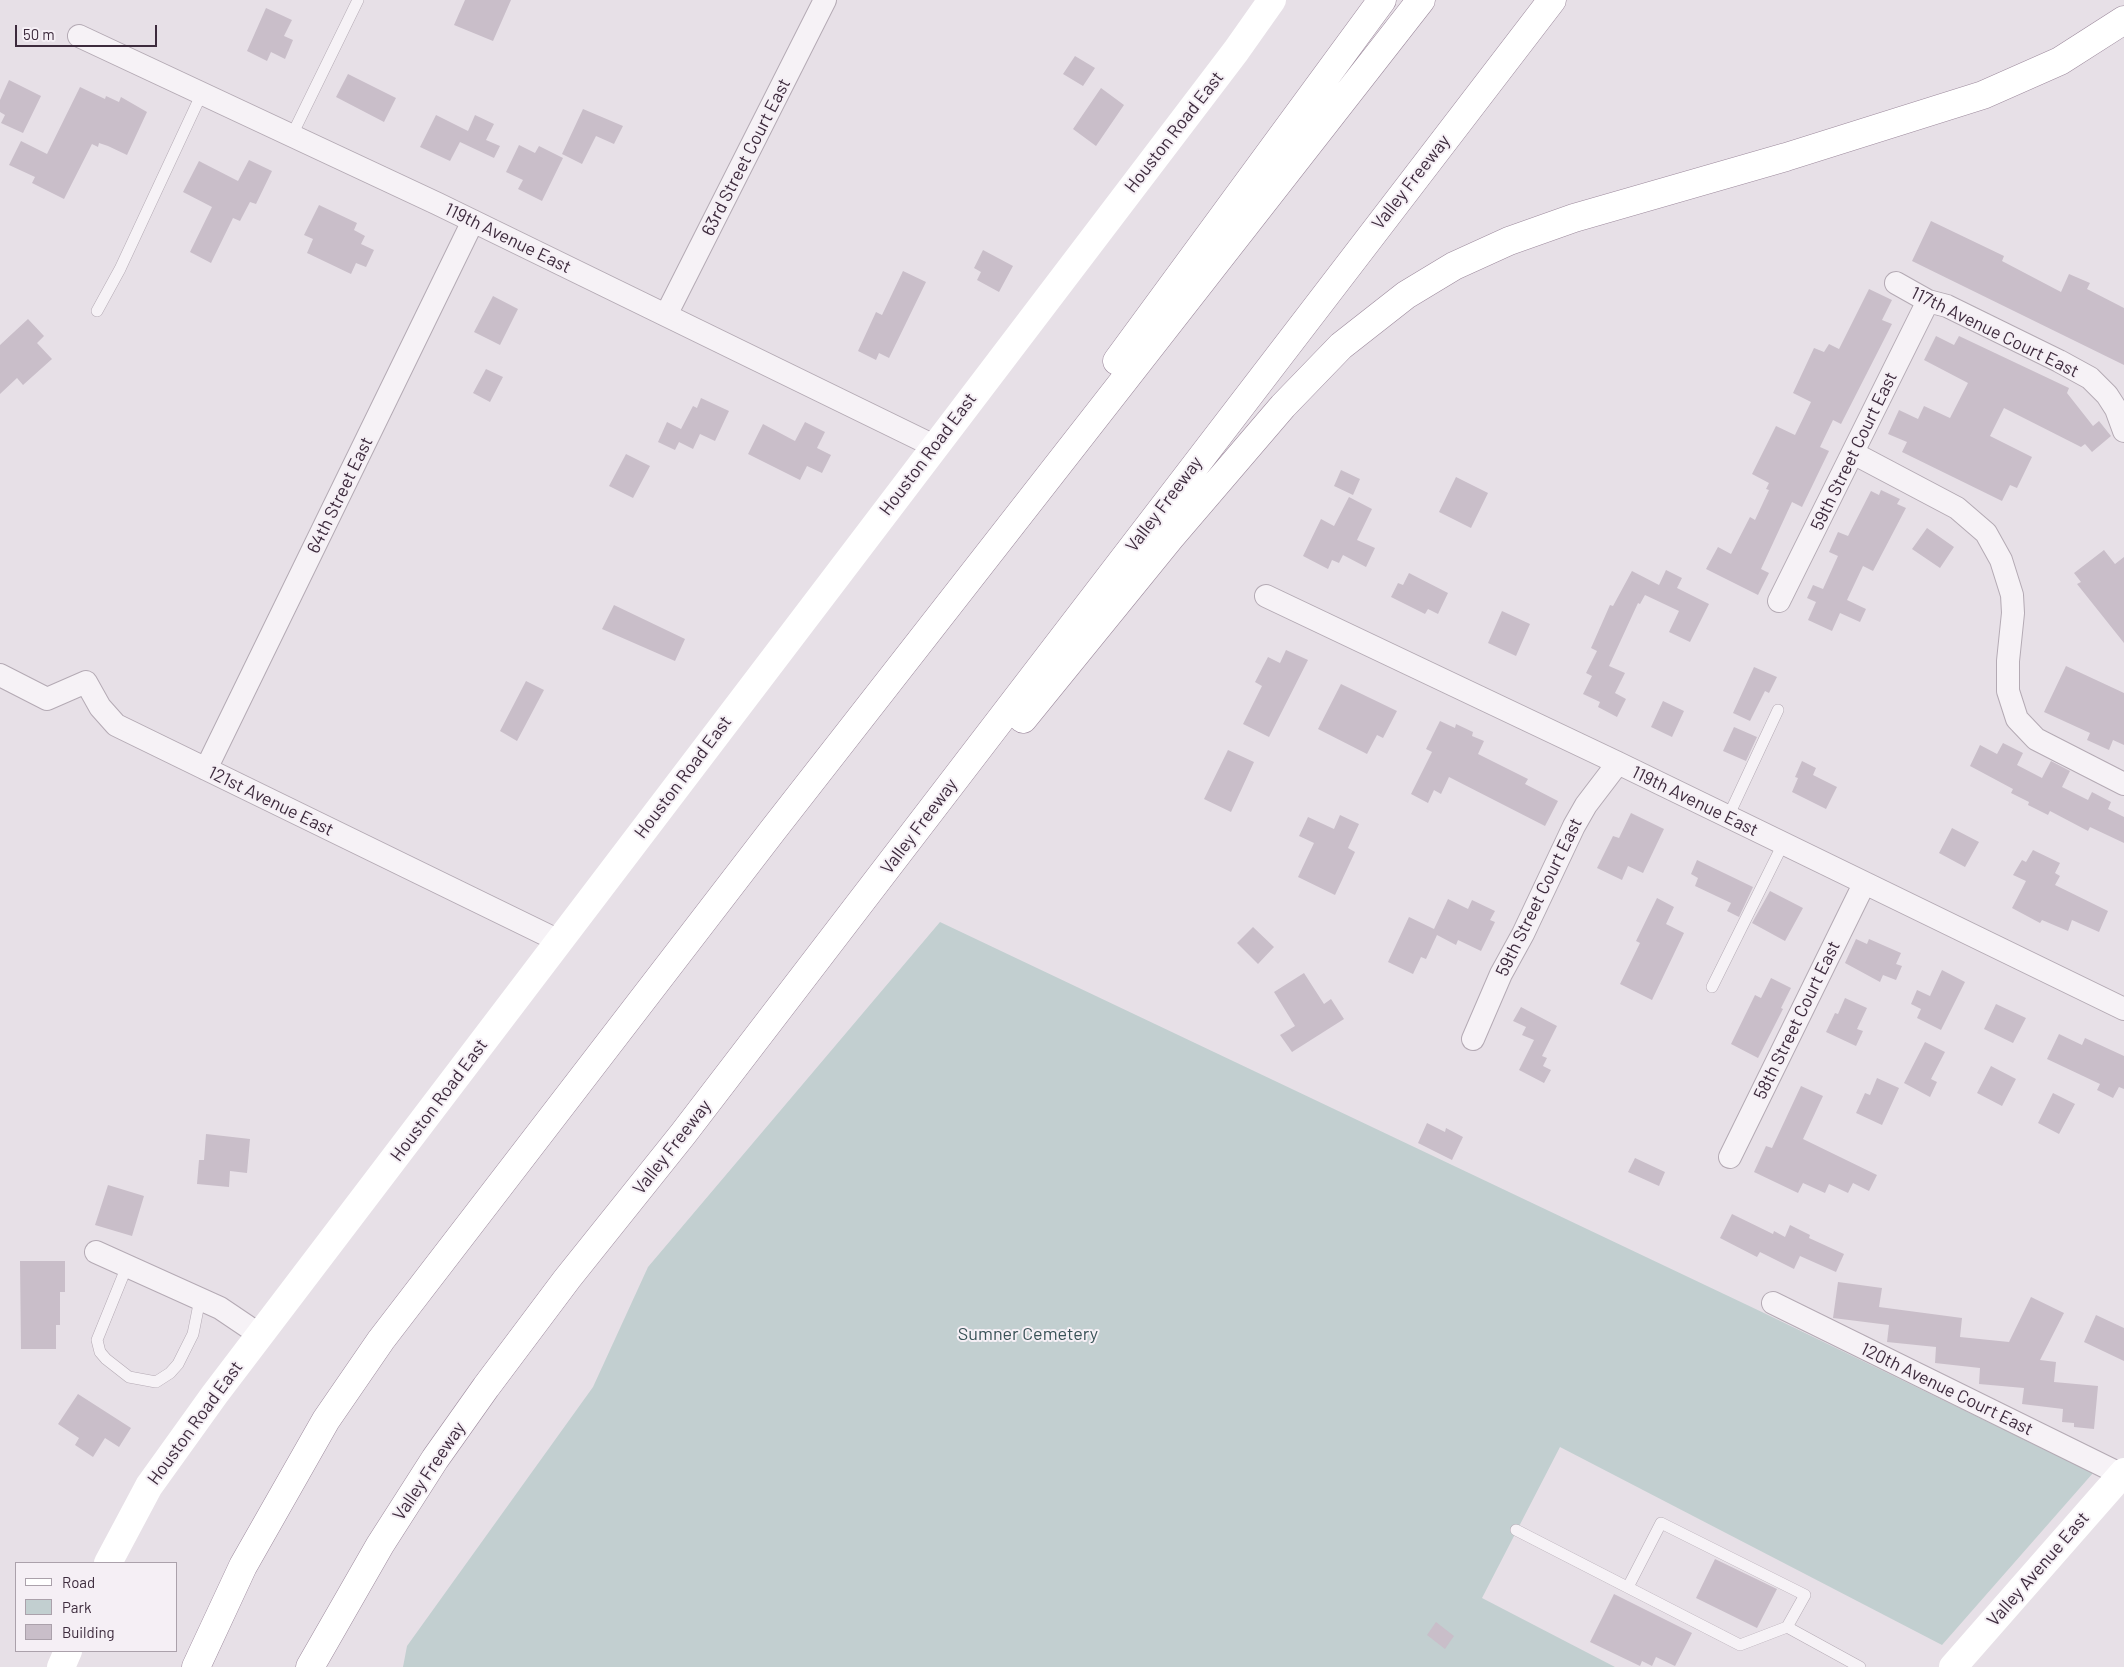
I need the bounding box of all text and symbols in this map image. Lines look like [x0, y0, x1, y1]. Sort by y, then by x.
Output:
scale bar [18, 15, 160, 47]
text: 50 m [23, 25, 55, 43]
street label: Houston Road East [1120, 67, 1228, 197]
street label: 63rd Street Court East [697, 75, 795, 239]
street label: Valley Freeway [1367, 130, 1455, 234]
street label: 119th Avenue East [441, 198, 575, 278]
street label: 117th Avenue Court East [1907, 282, 2083, 382]
street label: 59th Street Court East [1806, 368, 1902, 534]
street label: Houston Road East [875, 388, 981, 520]
street label: 64th Street East [302, 433, 378, 557]
street label: Valley Freeway [1121, 452, 1207, 556]
street label: Houston Road East [630, 711, 736, 843]
street label: 121st Avenue East [205, 761, 337, 841]
street label: 119th Avenue East [1628, 761, 1762, 841]
street label: Valley Freeway [876, 774, 962, 878]
street label: 59th Street Court East [1491, 814, 1587, 980]
street label: 58th Street Court East [1749, 937, 1845, 1103]
street label: Houston Road East [386, 1034, 492, 1166]
street label: Valley Freeway [628, 1095, 716, 1199]
park label: Sumner Cemetery [958, 1323, 1098, 1345]
street label: 120th Avenue Court East [1857, 1338, 2037, 1440]
street label: Houston Road East [143, 1357, 247, 1489]
street label: Valley Freeway [388, 1418, 470, 1524]
street label: Valley Avenue East [1982, 1507, 2094, 1631]
legend [15, 1562, 178, 1652]
text: Road [62, 1573, 95, 1591]
text: Park [62, 1598, 91, 1616]
text: Building [62, 1623, 115, 1641]

